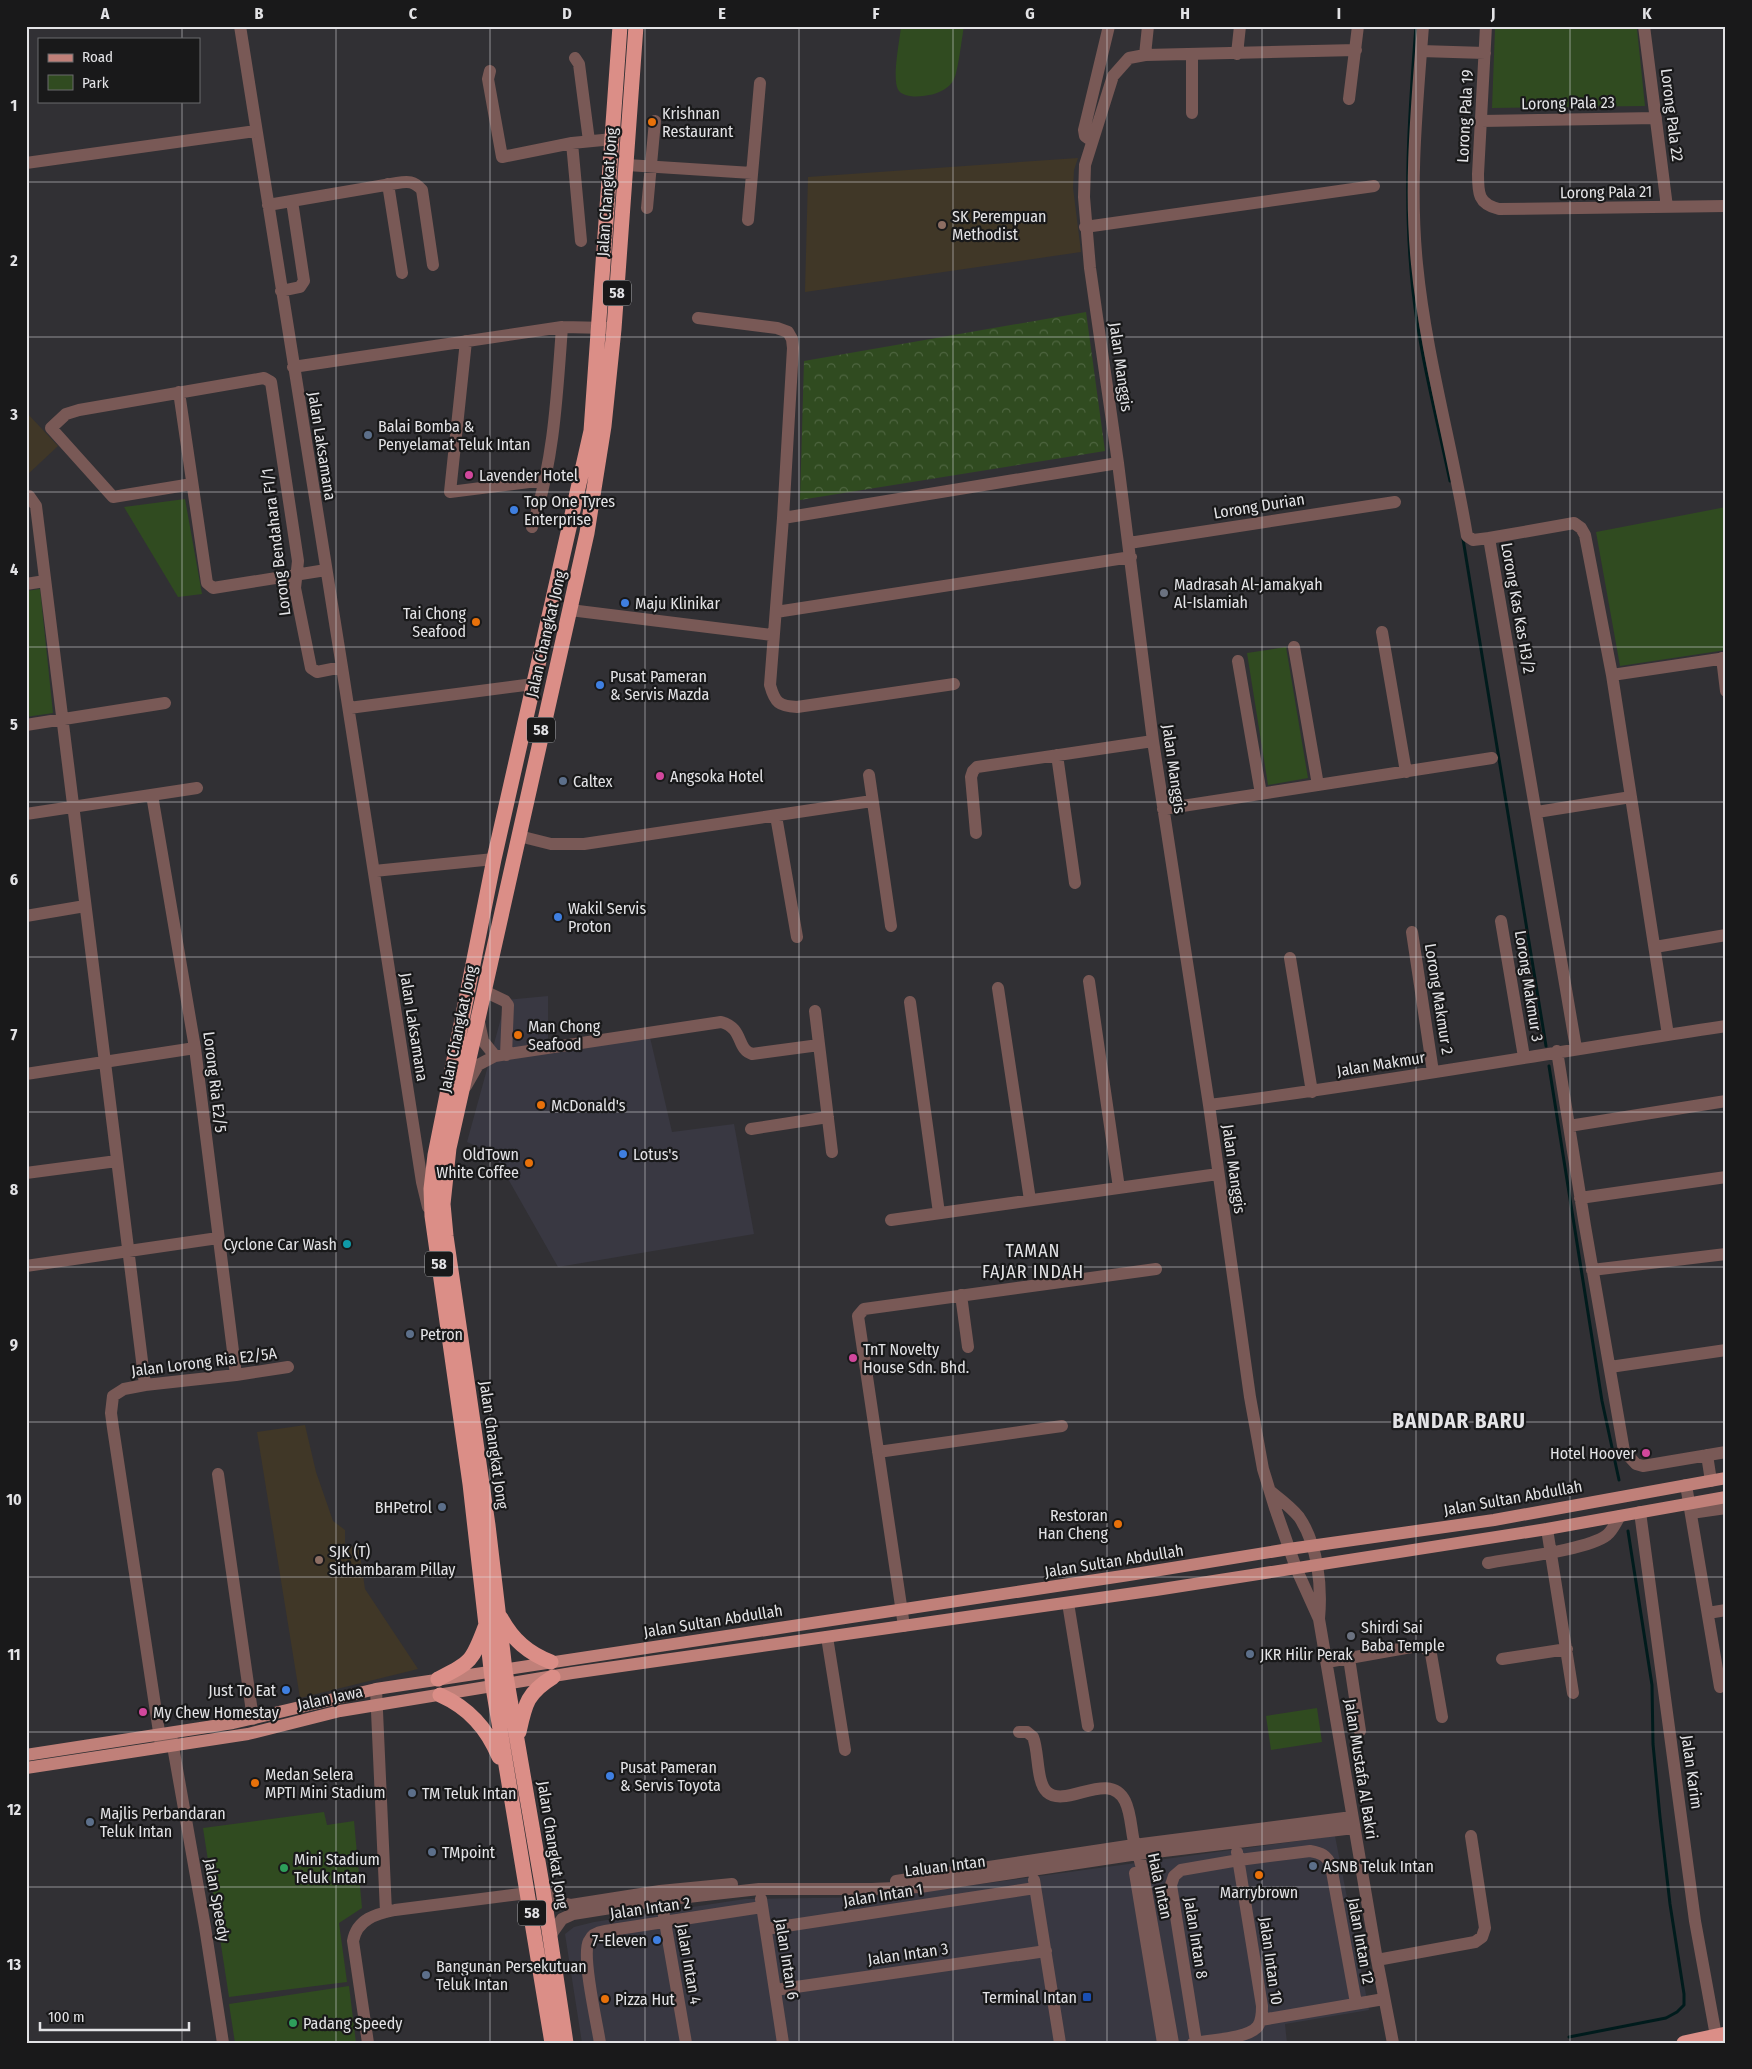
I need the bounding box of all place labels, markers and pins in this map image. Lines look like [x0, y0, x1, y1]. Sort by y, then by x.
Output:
place label: Krishnan Restaurant [662, 104, 734, 141]
marker: Krishnan Restaurant [646, 116, 658, 128]
place label: SK Perempuan Methodist [952, 207, 1046, 244]
marker: SK Perempuan Methodist [936, 219, 948, 231]
place label: Balai Bomba & Penyelamat Teluk Intan [378, 417, 530, 454]
marker: Balai Bomba & Penyelamat Teluk Intan [362, 429, 374, 441]
place label: Lavender Hotel [479, 466, 578, 485]
marker: Lavender Hotel [463, 469, 475, 481]
place label: Top One Tyres Enterprise [524, 492, 615, 529]
marker: Top One Tyres Enterprise [508, 504, 520, 516]
place label: Madrasah Al-Jamakyah Al-Islamiah [1174, 575, 1323, 612]
marker: Madrasah Al-Jamakyah Al-Islamiah [1158, 587, 1170, 599]
place label: Maju Klinikar [635, 594, 720, 613]
marker: Maju Klinikar [619, 597, 631, 609]
place label: Tai Chong Seafood [403, 604, 466, 641]
marker: Tai Chong Seafood [470, 616, 482, 628]
place label: Pusat Pameran & Servis Mazda [610, 667, 710, 704]
marker: Pusat Pameran & Servis Mazda [594, 679, 606, 691]
place label: Angsoka Hotel [670, 767, 764, 786]
marker: Angsoka Hotel [654, 770, 666, 782]
place label: Caltex [573, 772, 613, 791]
marker: Caltex [557, 775, 569, 787]
place label: Wakil Servis Proton [568, 899, 646, 936]
marker: Wakil Servis Proton [552, 911, 564, 923]
place label: Man Chong Seafood [528, 1017, 601, 1054]
marker: Man Chong Seafood [512, 1029, 524, 1041]
place label: McDonald's [551, 1096, 626, 1115]
marker: McDonald's [535, 1099, 547, 1111]
place label: OldTown White Coffee [436, 1145, 519, 1182]
place label: Lotus's [633, 1145, 678, 1164]
marker: Lotus's [617, 1148, 629, 1160]
marker: OldTown White Coffee [523, 1157, 535, 1169]
place label: Cyclone Car Wash [223, 1235, 337, 1254]
marker: Cyclone Car Wash [341, 1238, 353, 1250]
place label: Petron [420, 1325, 463, 1344]
marker: Petron [404, 1328, 416, 1340]
place label: TnT Novelty House Sdn. Bhd. [863, 1340, 969, 1377]
marker: TnT Novelty House Sdn. Bhd. [847, 1352, 859, 1364]
place label: Hotel Hoover [1550, 1444, 1636, 1463]
marker: Hotel Hoover [1640, 1447, 1652, 1459]
place label: BHPetrol [375, 1498, 432, 1517]
marker: BHPetrol [436, 1501, 448, 1513]
place label: Restoran Han Cheng [1038, 1506, 1108, 1543]
marker: Restoran Han Cheng [1112, 1518, 1124, 1530]
place label: SJK (T) Sithambaram Pillay [329, 1542, 456, 1579]
marker: SJK (T) Sithambaram Pillay [313, 1554, 325, 1566]
place label: Shirdi Sai Baba Temple [1361, 1618, 1445, 1655]
marker: Shirdi Sai Baba Temple [1345, 1630, 1357, 1642]
place label: JKR Hilir Perak [1260, 1645, 1353, 1664]
marker: JKR Hilir Perak [1244, 1648, 1256, 1660]
place label: Just To Eat [208, 1681, 277, 1700]
marker: Just To Eat [280, 1684, 292, 1696]
place label: My Chew Homestay [153, 1703, 280, 1722]
marker: My Chew Homestay [137, 1706, 149, 1718]
place label: Pusat Pameran & Servis Toyota [620, 1758, 721, 1795]
place label: Medan Selera MPTI Mini Stadium [265, 1765, 386, 1802]
marker: Pusat Pameran & Servis Toyota [604, 1770, 616, 1782]
marker: Medan Selera MPTI Mini Stadium [249, 1777, 261, 1789]
place label: TM Teluk Intan [422, 1784, 516, 1803]
marker: TM Teluk Intan [406, 1787, 418, 1799]
place label: Majlis Perbandaran Teluk Intan [100, 1804, 226, 1841]
marker: Majlis Perbandaran Teluk Intan [84, 1816, 96, 1828]
place label: TMpoint [442, 1843, 496, 1862]
marker: TMpoint [426, 1846, 438, 1858]
place label: Mini Stadium Teluk Intan [294, 1850, 380, 1887]
place label: ASNB Teluk Intan [1323, 1857, 1434, 1876]
marker: ASNB Teluk Intan [1307, 1860, 1319, 1872]
marker: Mini Stadium Teluk Intan [278, 1862, 290, 1874]
marker: Marrybrown [1253, 1869, 1265, 1881]
place label: Marrybrown [1220, 1883, 1298, 1902]
place label: 7-Eleven [592, 1931, 647, 1950]
marker: 7-Eleven [651, 1934, 663, 1946]
place label: Bangunan Persekutuan Teluk Intan [436, 1957, 587, 1994]
marker: Bangunan Persekutuan Teluk Intan [420, 1969, 432, 1981]
place label: Terminal Intan [983, 1988, 1077, 2007]
place label: Pizza Hut [615, 1990, 676, 2009]
marker: Terminal Intan [1081, 1991, 1093, 2003]
marker: Pizza Hut [599, 1993, 611, 2005]
place label: Padang Speedy [303, 2014, 403, 2033]
marker: Padang Speedy [287, 2017, 299, 2029]

